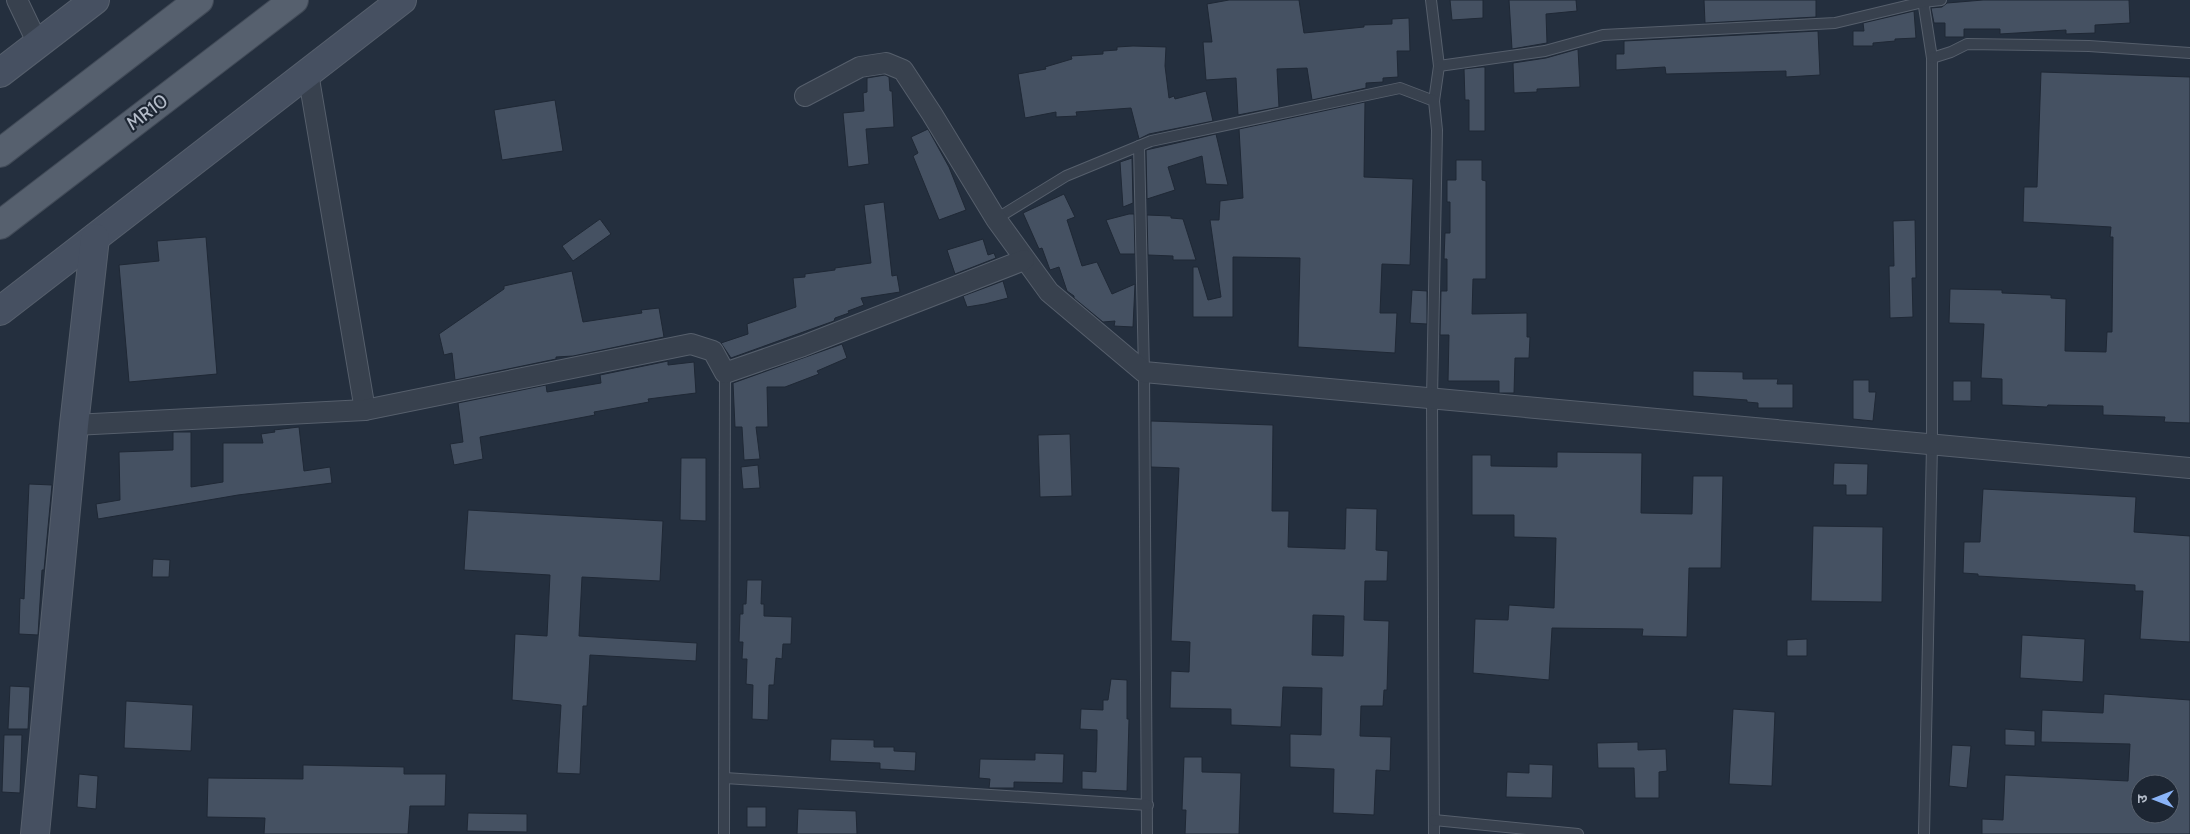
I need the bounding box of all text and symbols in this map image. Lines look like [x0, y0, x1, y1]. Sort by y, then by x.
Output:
street label: MR10 [122, 89, 172, 135]
north arrow [2130, 774, 2180, 824]
text: उ [2133, 794, 2151, 803]

